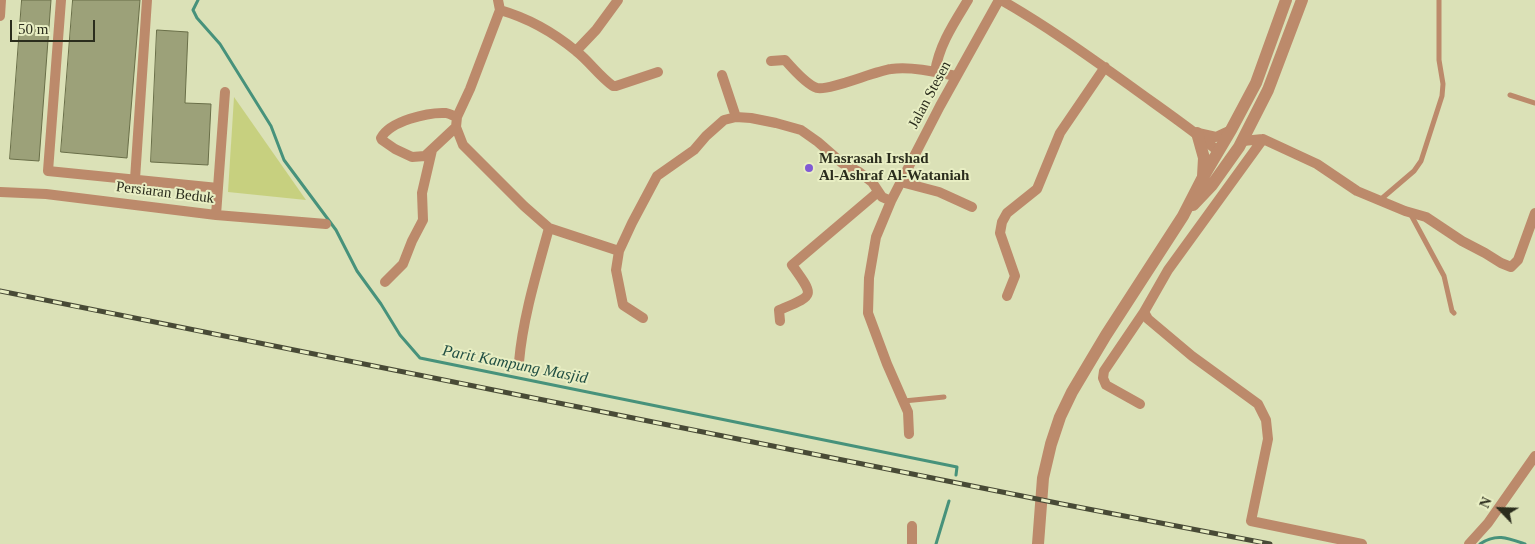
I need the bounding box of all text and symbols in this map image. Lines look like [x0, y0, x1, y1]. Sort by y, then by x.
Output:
scale bar [12, 10, 98, 42]
text: 50 m [18, 21, 48, 37]
street label: Jalan Stesen [901, 52, 959, 138]
place label: Masrasah Irshad Al-Ashraf Al-Wataniah [819, 150, 979, 185]
marker: Masrasah Irshad Al-Ashraf Al-Wataniah [803, 162, 815, 174]
street label: Persiaran Beduk [107, 177, 223, 209]
water label: Parit Kampung Masjid [433, 340, 597, 390]
north arrow [1475, 484, 1525, 534]
text: N [1477, 495, 1495, 510]

